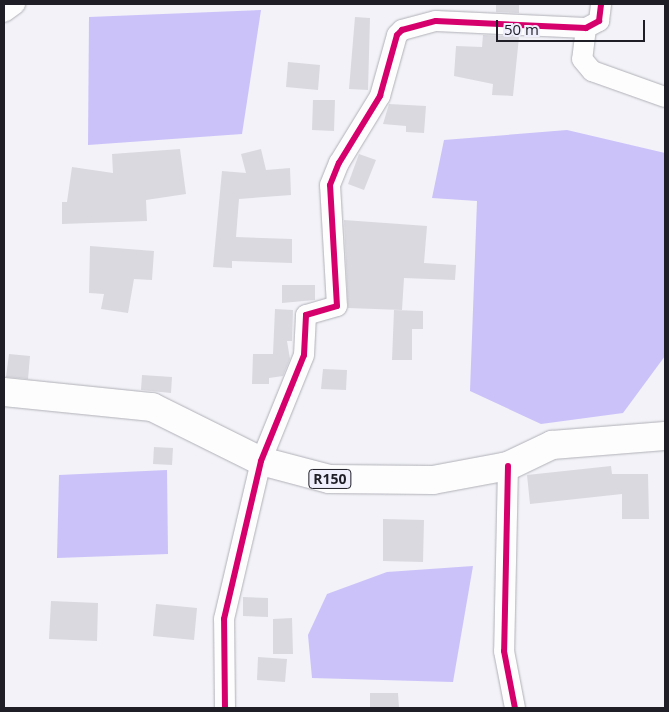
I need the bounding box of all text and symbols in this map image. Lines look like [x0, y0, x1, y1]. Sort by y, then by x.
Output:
scale bar [499, 10, 648, 42]
text: 50 m [504, 19, 539, 39]
road number: R150 [308, 468, 352, 490]

